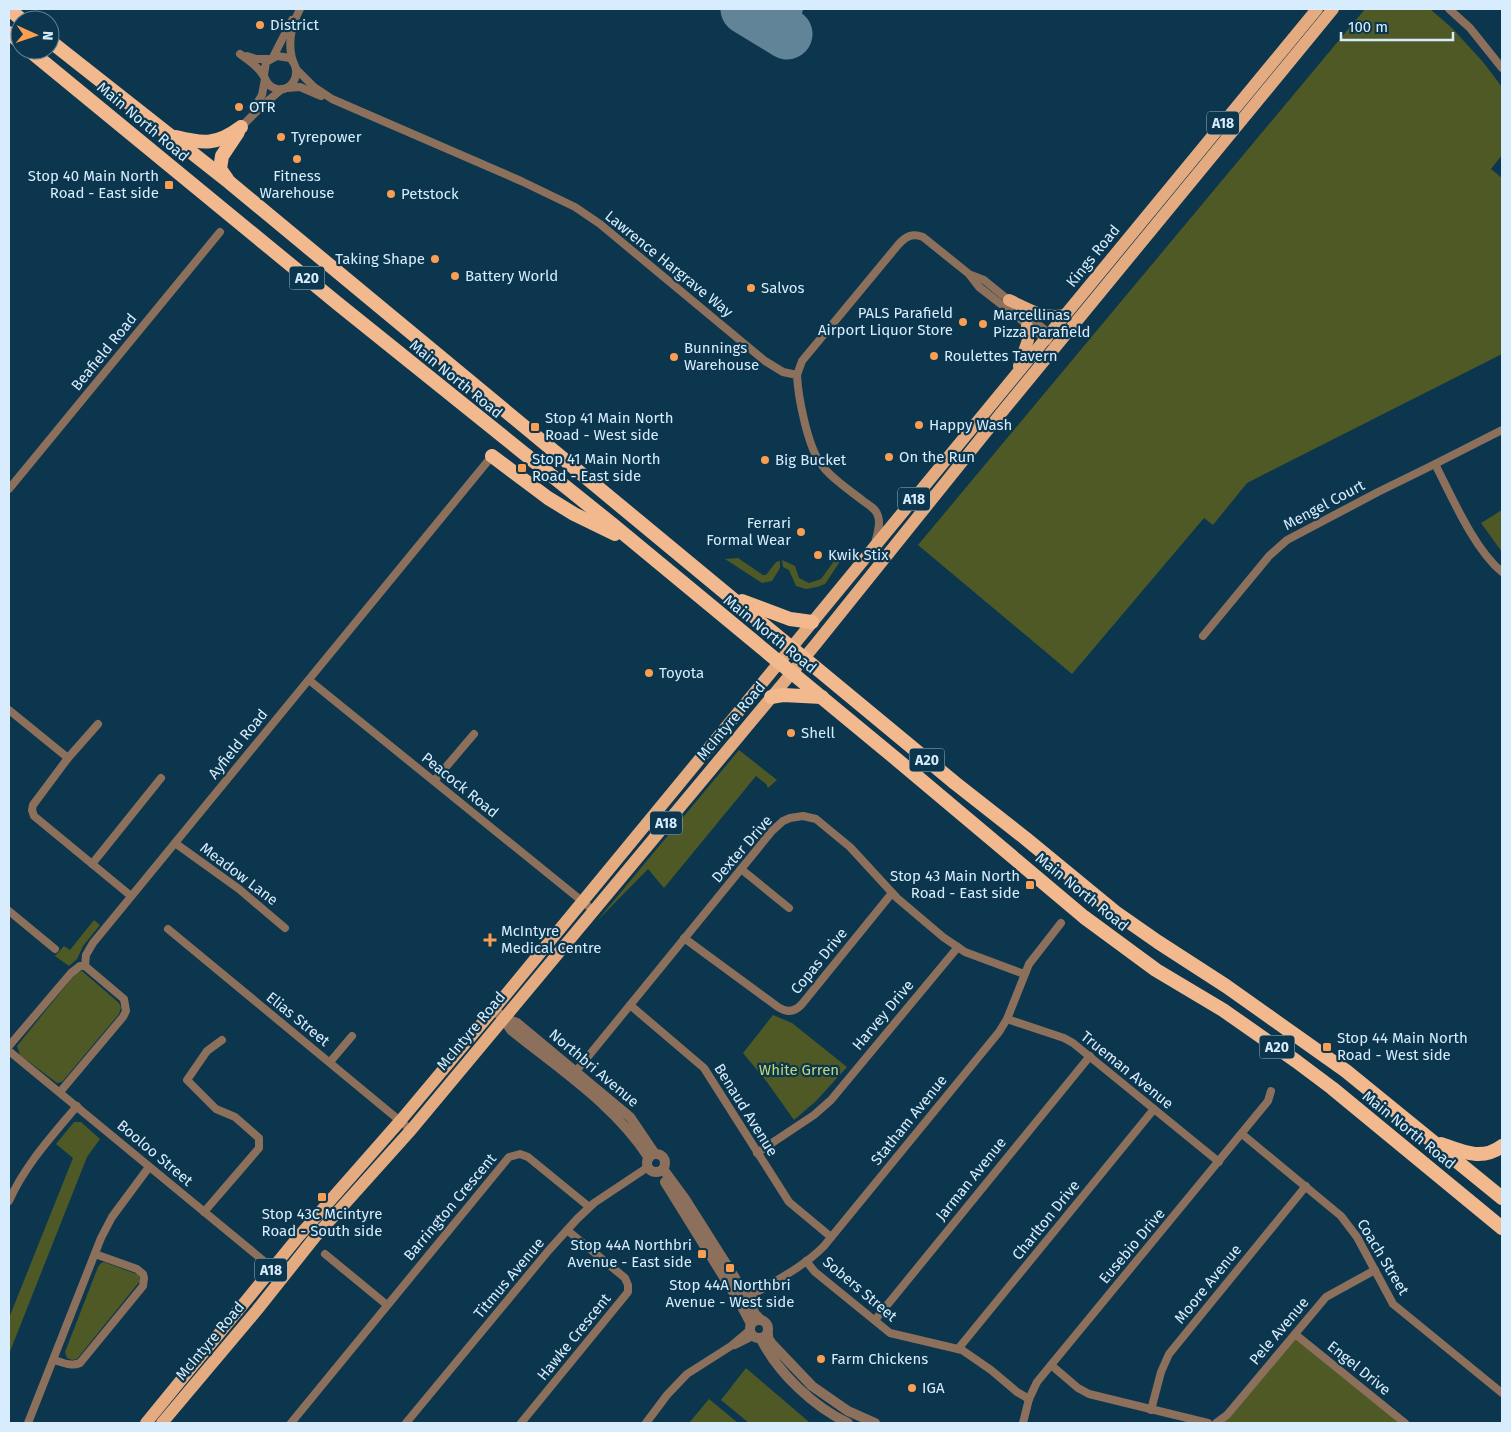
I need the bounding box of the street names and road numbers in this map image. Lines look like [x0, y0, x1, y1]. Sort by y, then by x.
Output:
street label: Main North Road [93, 78, 193, 166]
road number: A18 [1207, 112, 1239, 134]
street label: Lawrence Hargrave Way [601, 207, 737, 321]
street label: Kings Road [1062, 221, 1124, 291]
road number: A20 [290, 266, 324, 290]
street label: Beafield Road [67, 310, 141, 394]
street label: Main North Road [406, 336, 506, 422]
street label: Mengel Court [1280, 476, 1368, 534]
road number: A18 [898, 488, 930, 510]
street label: Main North Road [720, 591, 820, 677]
street label: McIntyre Road [693, 678, 769, 764]
street label: Ayfield Road [204, 705, 272, 783]
road number: A20 [910, 748, 944, 772]
street label: Peacock Road [418, 749, 502, 821]
road number: A18 [650, 811, 682, 834]
street label: Dexter Drive [708, 812, 776, 886]
street label: Meadow Lane [197, 839, 281, 909]
street label: Main North Road [1032, 849, 1132, 935]
street label: Copas Drive [787, 924, 851, 998]
street label: Harvey Drive [848, 976, 918, 1054]
street label: Elias Street [263, 988, 334, 1050]
street label: McIntyre Road [433, 988, 509, 1074]
street label: Northbri Avenue [545, 1025, 643, 1111]
street label: Trueman Avenue [1077, 1027, 1177, 1113]
road number: A20 [1260, 1036, 1294, 1058]
street label: Benaud Avenue [710, 1060, 782, 1160]
street label: Statham Avenue [867, 1071, 951, 1169]
street label: Main North Road [1359, 1087, 1459, 1173]
street label: Booloo Street [114, 1116, 197, 1190]
street label: Jarman Avenue [932, 1134, 1010, 1224]
street label: Barrington Crescent [400, 1149, 500, 1264]
street label: Charlton Drive [1008, 1177, 1084, 1263]
street label: Eusebio Drive [1095, 1205, 1169, 1287]
street label: Coach Street [1353, 1216, 1413, 1299]
street label: Titmus Avenue [470, 1234, 548, 1322]
street label: Moore Avenue [1171, 1241, 1245, 1327]
street label: Sobers Street [819, 1253, 901, 1326]
road number: A18 [255, 1258, 287, 1282]
street label: Hawke Crescent [533, 1289, 615, 1384]
street label: Pele Avenue [1246, 1294, 1312, 1368]
street label: McIntyre Road [172, 1298, 248, 1384]
street label: Engel Drive [1324, 1337, 1394, 1399]

